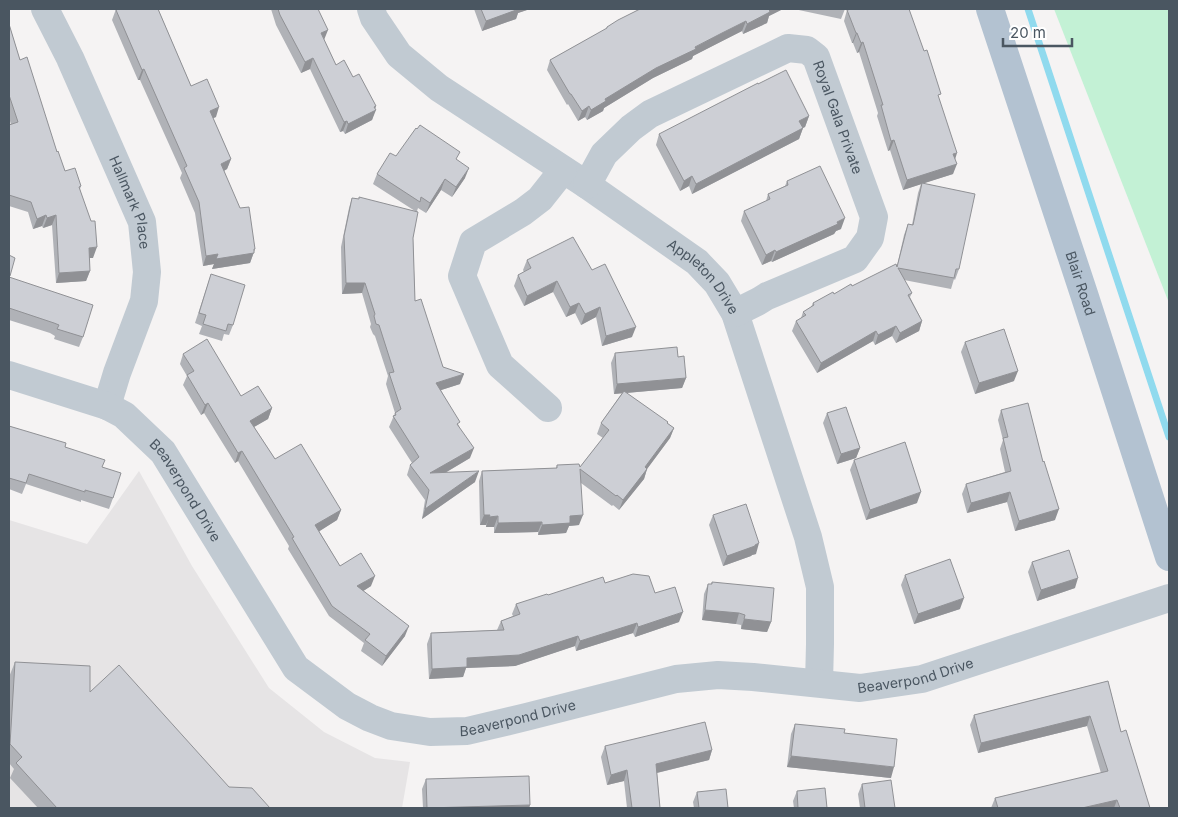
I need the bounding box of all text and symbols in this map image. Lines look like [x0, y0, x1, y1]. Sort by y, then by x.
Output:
scale bar [1003, 15, 1072, 47]
text: 20 m [1010, 23, 1046, 42]
street label: Royal Gala Private [810, 58, 867, 176]
street label: Hallmark Place [106, 153, 154, 250]
street label: Appleton Drive [664, 235, 743, 317]
street label: Blair Road [1062, 249, 1099, 318]
street label: Beaverpond Drive [146, 435, 225, 545]
street label: Beaverpond Drive [856, 654, 976, 696]
street label: Beaverpond Drive [459, 696, 577, 739]

